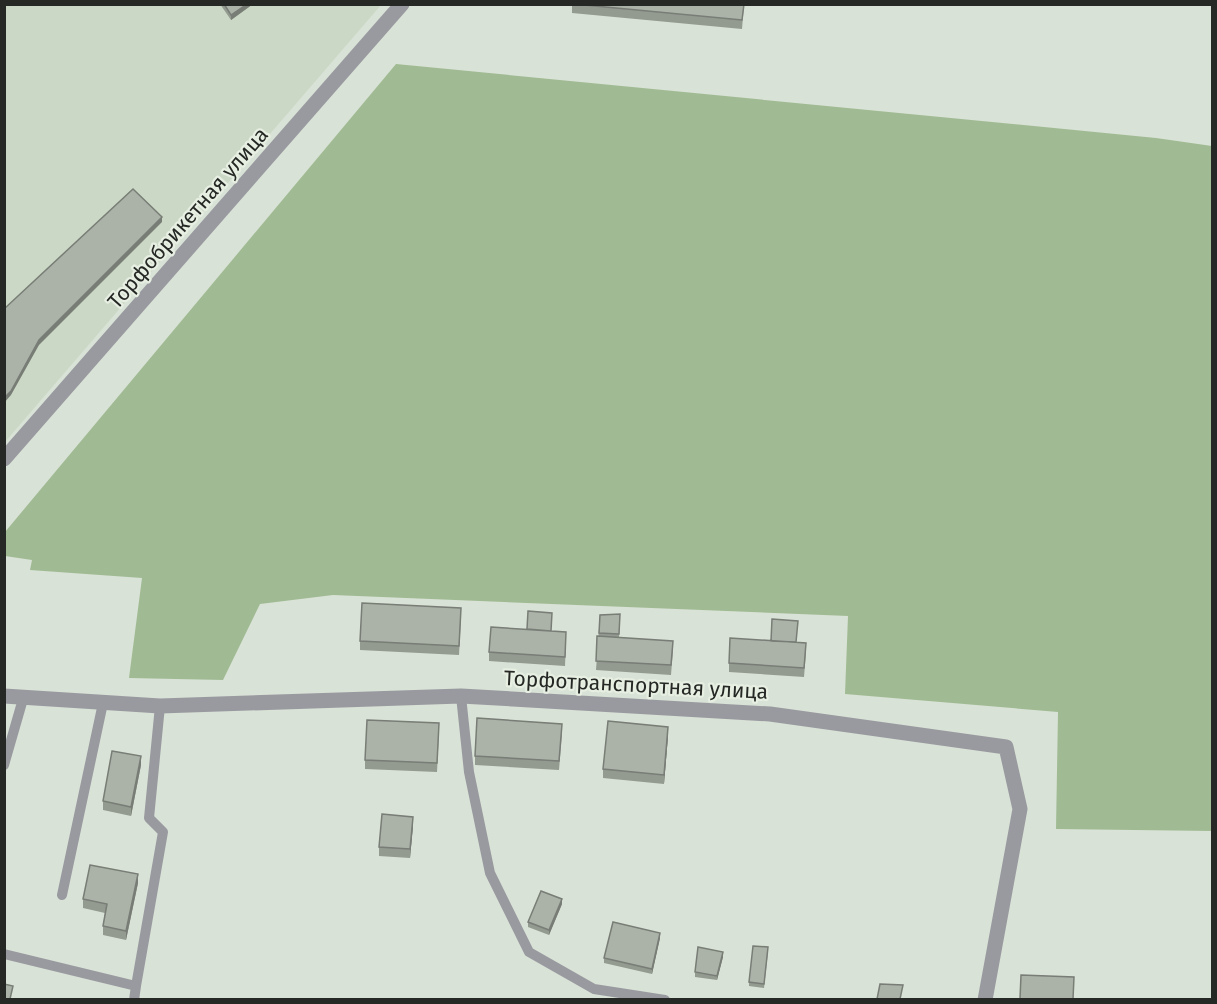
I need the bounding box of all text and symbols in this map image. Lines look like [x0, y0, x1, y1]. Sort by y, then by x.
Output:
street label: Торфобрикетная улица [102, 122, 274, 314]
street label: Торфотранспортная улица [503, 665, 769, 705]

